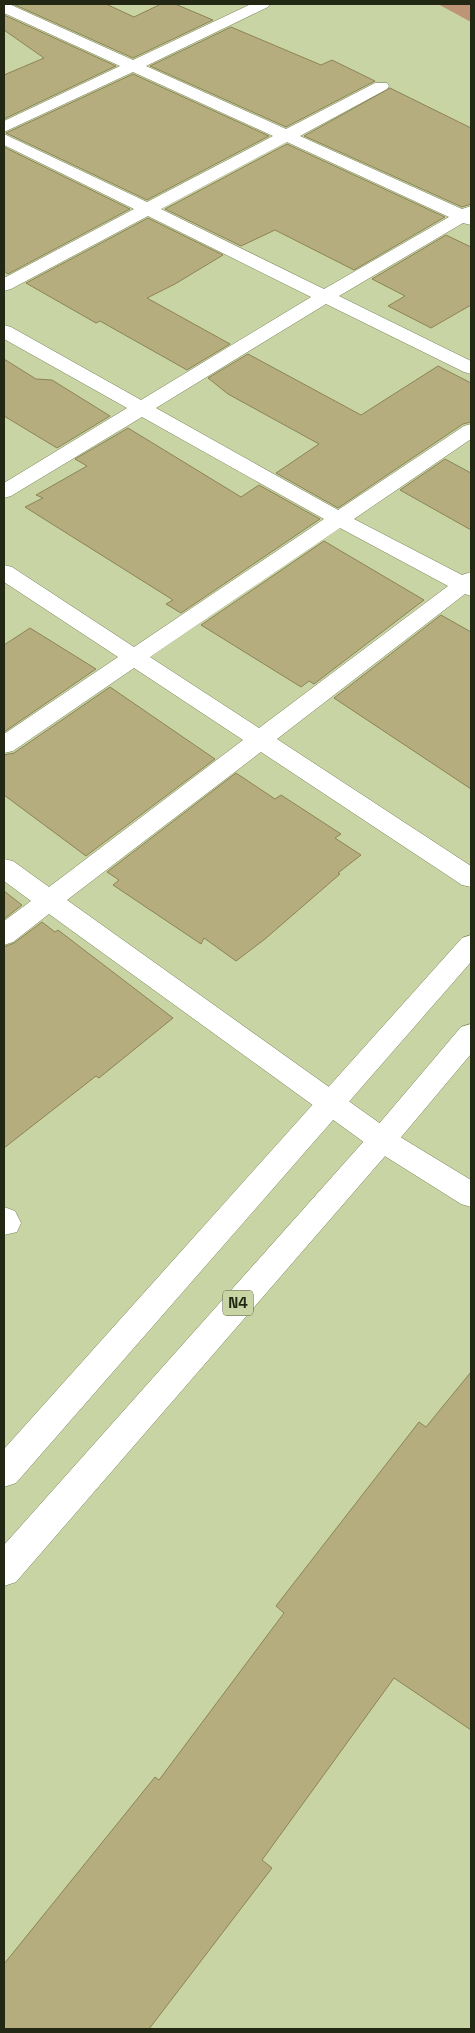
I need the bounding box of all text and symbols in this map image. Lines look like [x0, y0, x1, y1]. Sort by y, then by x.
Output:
road number: N4 [223, 1290, 253, 1316]

